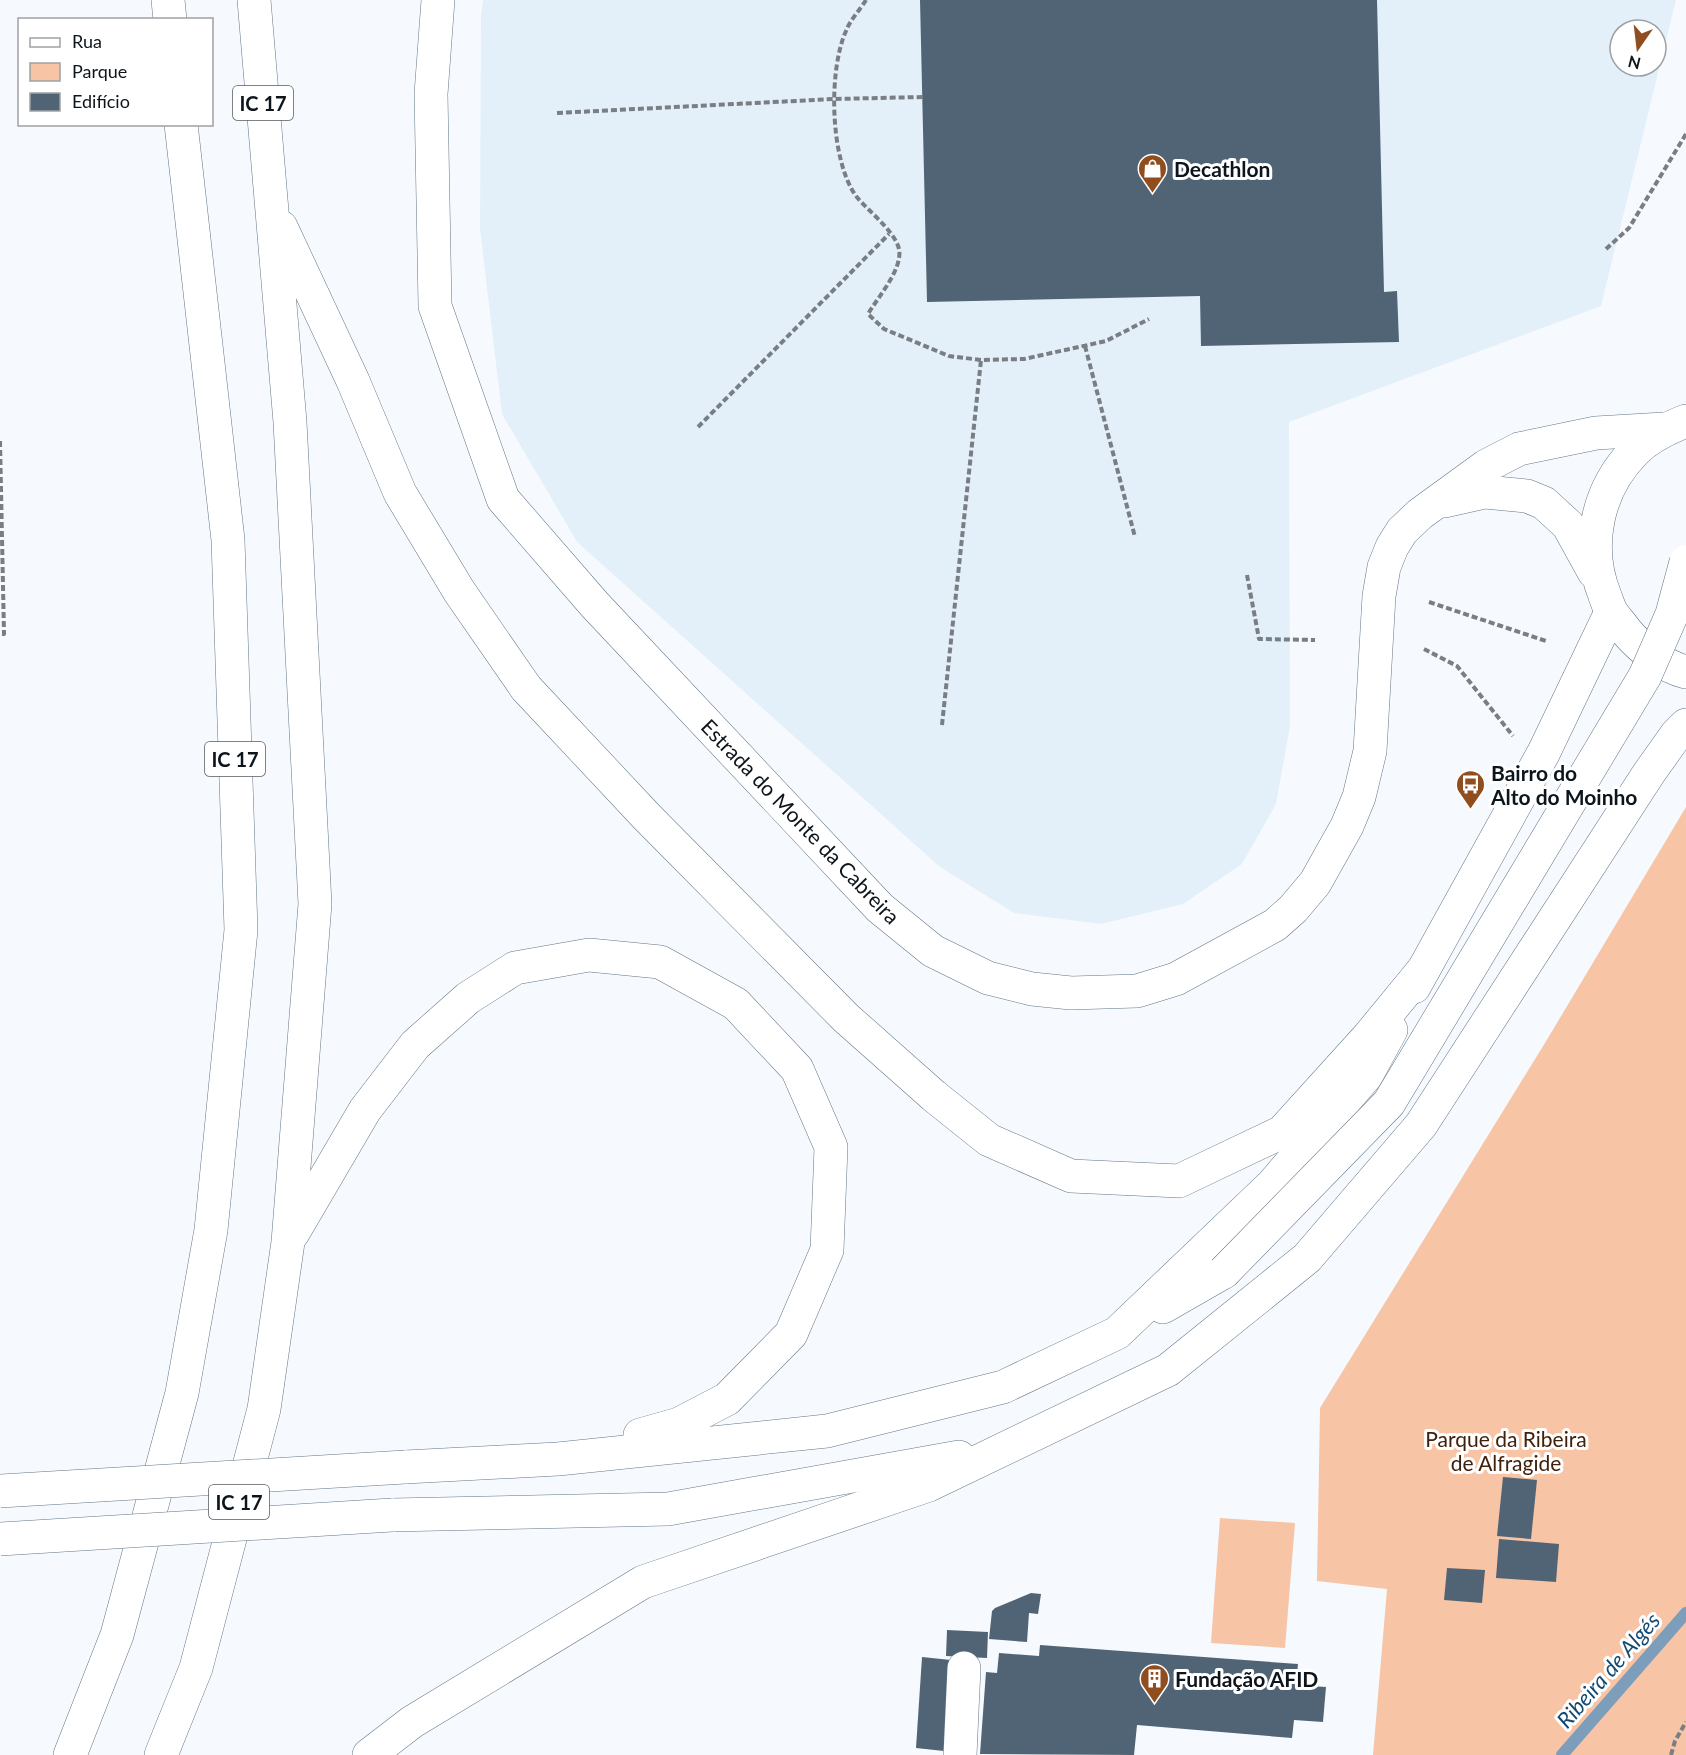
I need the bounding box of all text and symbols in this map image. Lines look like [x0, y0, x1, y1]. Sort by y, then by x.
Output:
legend [18, 18, 213, 126]
north arrow [1608, 18, 1668, 78]
text: Rua [72, 30, 102, 52]
text: N [1626, 52, 1643, 74]
text: Parque [72, 60, 127, 82]
road number: IC 17 [233, 86, 293, 120]
text: Edifício [72, 90, 130, 112]
shop icon: Decathlon [1137, 152, 1169, 194]
place label: Decathlon [1174, 156, 1270, 181]
street label: Estrada do Monte da Cabreira [697, 713, 905, 929]
road number: IC 17 [205, 742, 265, 776]
place label: Bairro do Alto do Moinho [1490, 760, 1637, 809]
bus stop icon: Bairro do Alto do Moinho [1454, 768, 1486, 810]
park label: Parque da Ribeira de Alfragide [1425, 1426, 1587, 1475]
road number: IC 17 [209, 1485, 269, 1519]
water label: Ribeira de Algés [1551, 1607, 1665, 1733]
building icon: Fundação AFID [1138, 1662, 1170, 1704]
place label: Fundação AFID [1175, 1666, 1318, 1691]

